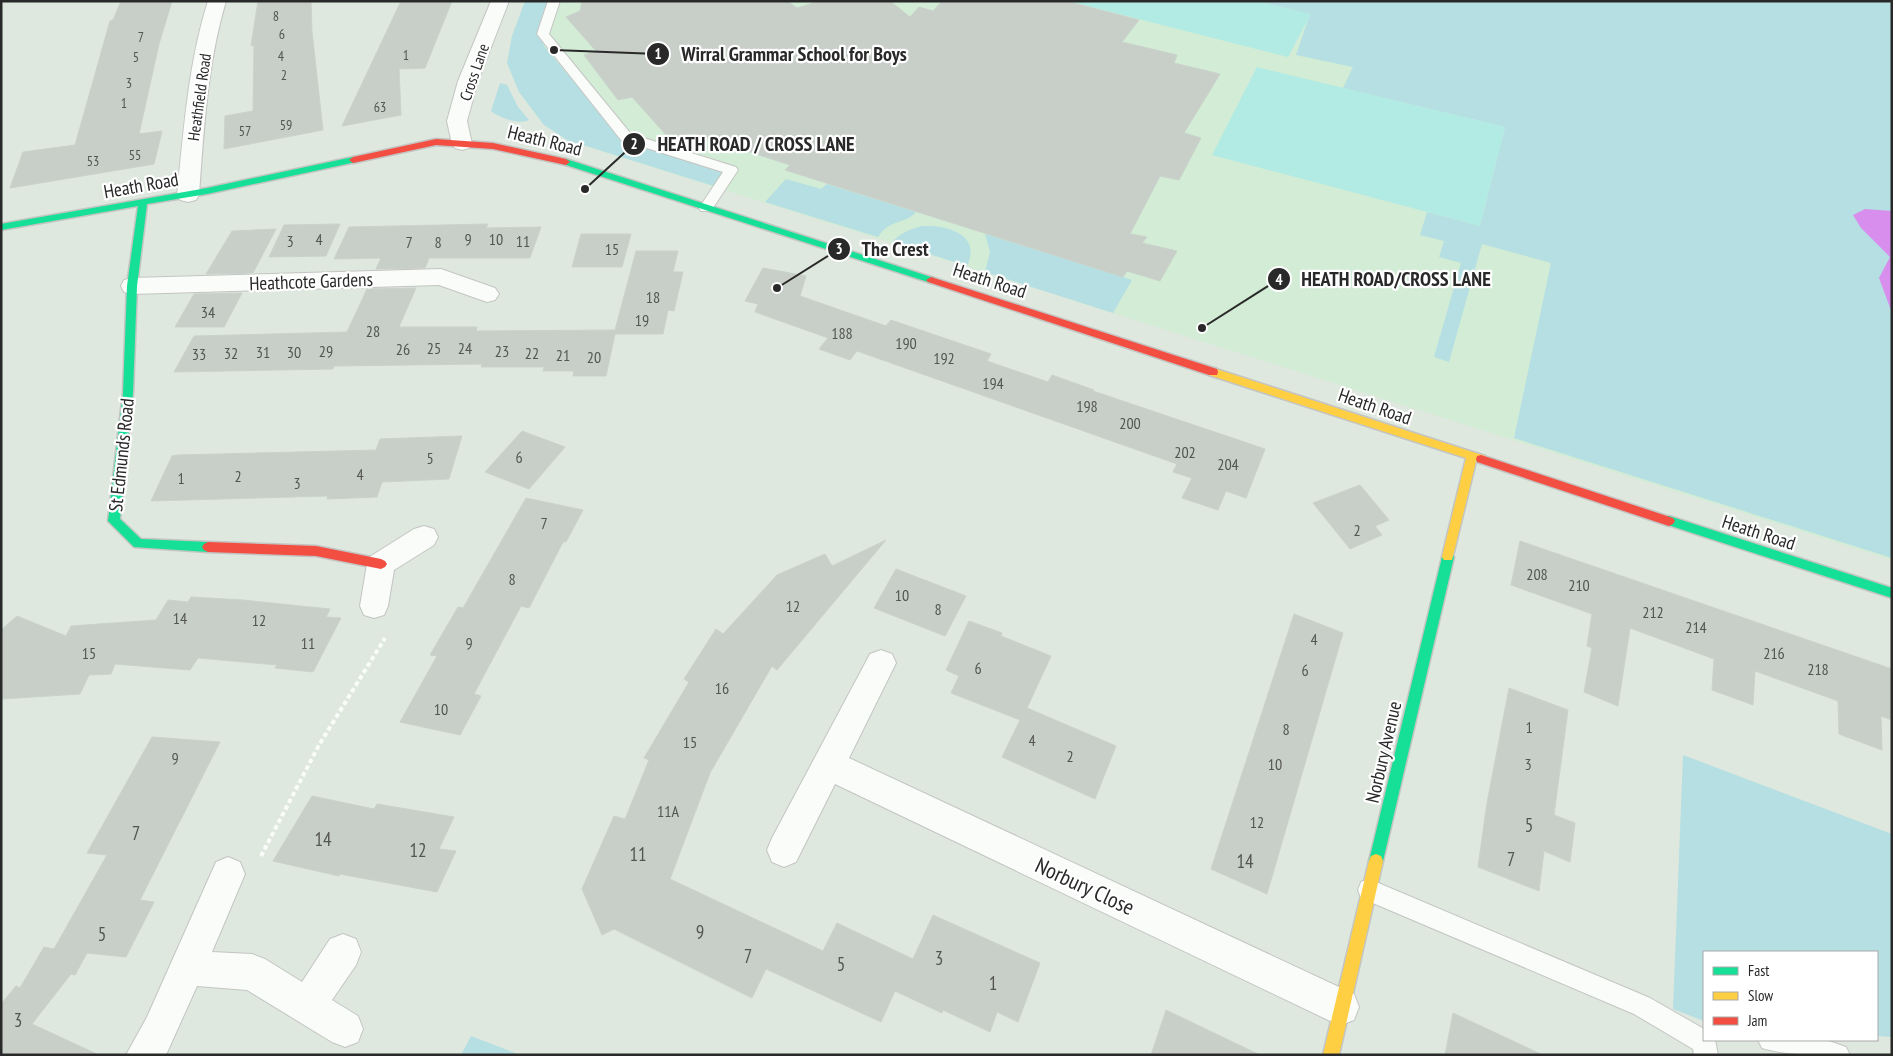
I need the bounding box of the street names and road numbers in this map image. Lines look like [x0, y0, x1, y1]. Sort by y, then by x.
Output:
street label: Cross Lane [455, 41, 493, 103]
street label: Heathfield Road [183, 52, 215, 142]
street label: Heath Road [505, 119, 585, 161]
street label: Heath Road [102, 167, 180, 203]
street label: Heath Road [950, 257, 1030, 303]
street label: Heathcote Gardens [249, 267, 373, 295]
street label: Heath Road [1335, 382, 1415, 430]
street label: St Edmunds Road [103, 397, 139, 513]
street label: Heath Road [1719, 509, 1799, 555]
street label: Norbury Avenue [1360, 699, 1406, 805]
street label: Norbury Close [1031, 851, 1139, 921]

